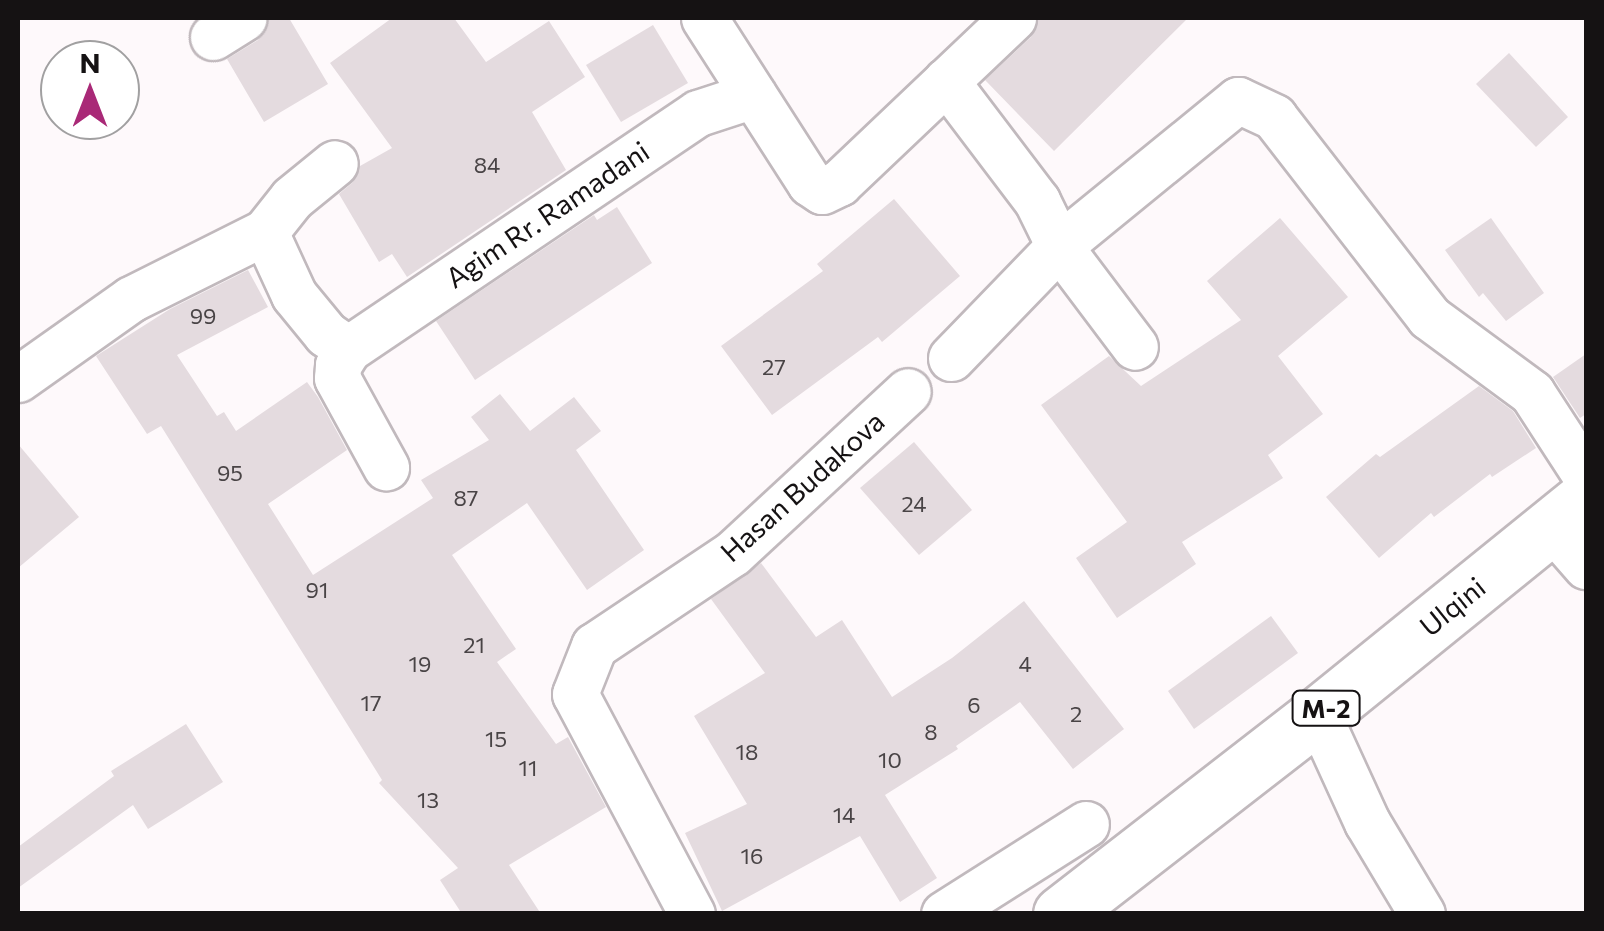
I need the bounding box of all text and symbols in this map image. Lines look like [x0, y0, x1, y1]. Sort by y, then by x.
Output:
north arrow [40, 40, 140, 140]
text: N [80, 45, 101, 79]
street label: Agim Rr. Ramadani [439, 134, 655, 294]
house number: 84 [474, 152, 500, 178]
house number: 99 [190, 303, 216, 329]
house number: 27 [762, 354, 786, 380]
street label: Hasan Budakova [713, 404, 891, 568]
house number: 95 [217, 460, 243, 486]
house number: 87 [454, 485, 478, 511]
house number: 24 [901, 491, 927, 517]
street label: Ulqini [1413, 570, 1491, 642]
house number: 91 [306, 577, 328, 603]
house number: 21 [463, 632, 485, 658]
house number: 19 [409, 651, 431, 677]
house number: 4 [1018, 651, 1032, 677]
road number: M-2 [1291, 688, 1361, 728]
house number: 17 [360, 690, 382, 716]
house number: 6 [967, 692, 981, 718]
house number: 2 [1070, 701, 1082, 727]
house number: 8 [924, 719, 938, 745]
house number: 15 [485, 726, 507, 752]
house number: 18 [736, 739, 758, 765]
house number: 10 [878, 747, 902, 773]
house number: 11 [519, 755, 537, 781]
house number: 13 [417, 787, 439, 813]
house number: 14 [833, 802, 855, 828]
house number: 16 [741, 843, 763, 869]

